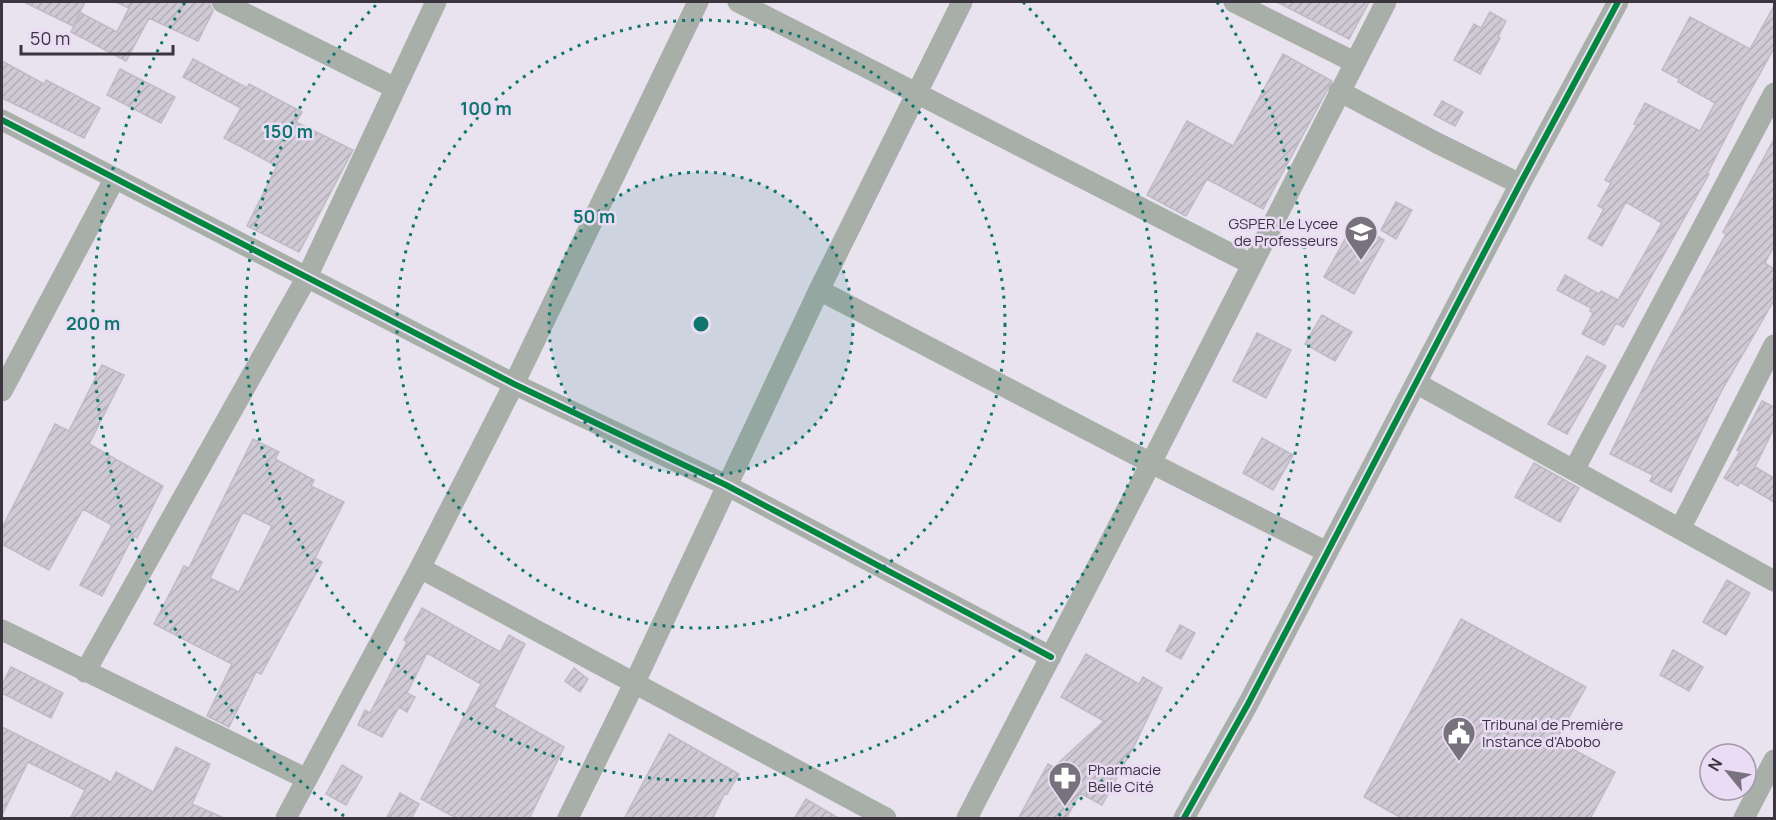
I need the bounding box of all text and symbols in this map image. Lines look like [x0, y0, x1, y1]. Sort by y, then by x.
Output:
scale bar [21, 18, 172, 56]
text: 50 m [30, 26, 70, 50]
text: 100 m [460, 96, 512, 120]
text: 150 m [263, 119, 313, 143]
text: 50 m [573, 204, 615, 228]
place label: GSPER Le Lycee de Professeurs [1229, 213, 1338, 251]
school or university icon: GSPER Le Lycee de Professeurs [1343, 214, 1379, 261]
text: 200 m [66, 311, 120, 335]
centre of rings [691, 314, 711, 334]
place label: Tribunal de Première Instance d'Abobo [1482, 714, 1623, 752]
public building icon: Tribunal de Première Instance d'Abobo [1441, 715, 1477, 762]
north arrow [1698, 742, 1758, 802]
text: N [1703, 754, 1727, 775]
place label: Pharmacie Belle Cité [1088, 759, 1161, 797]
pharmacy icon: Pharmacie Belle Cité [1047, 760, 1083, 807]

